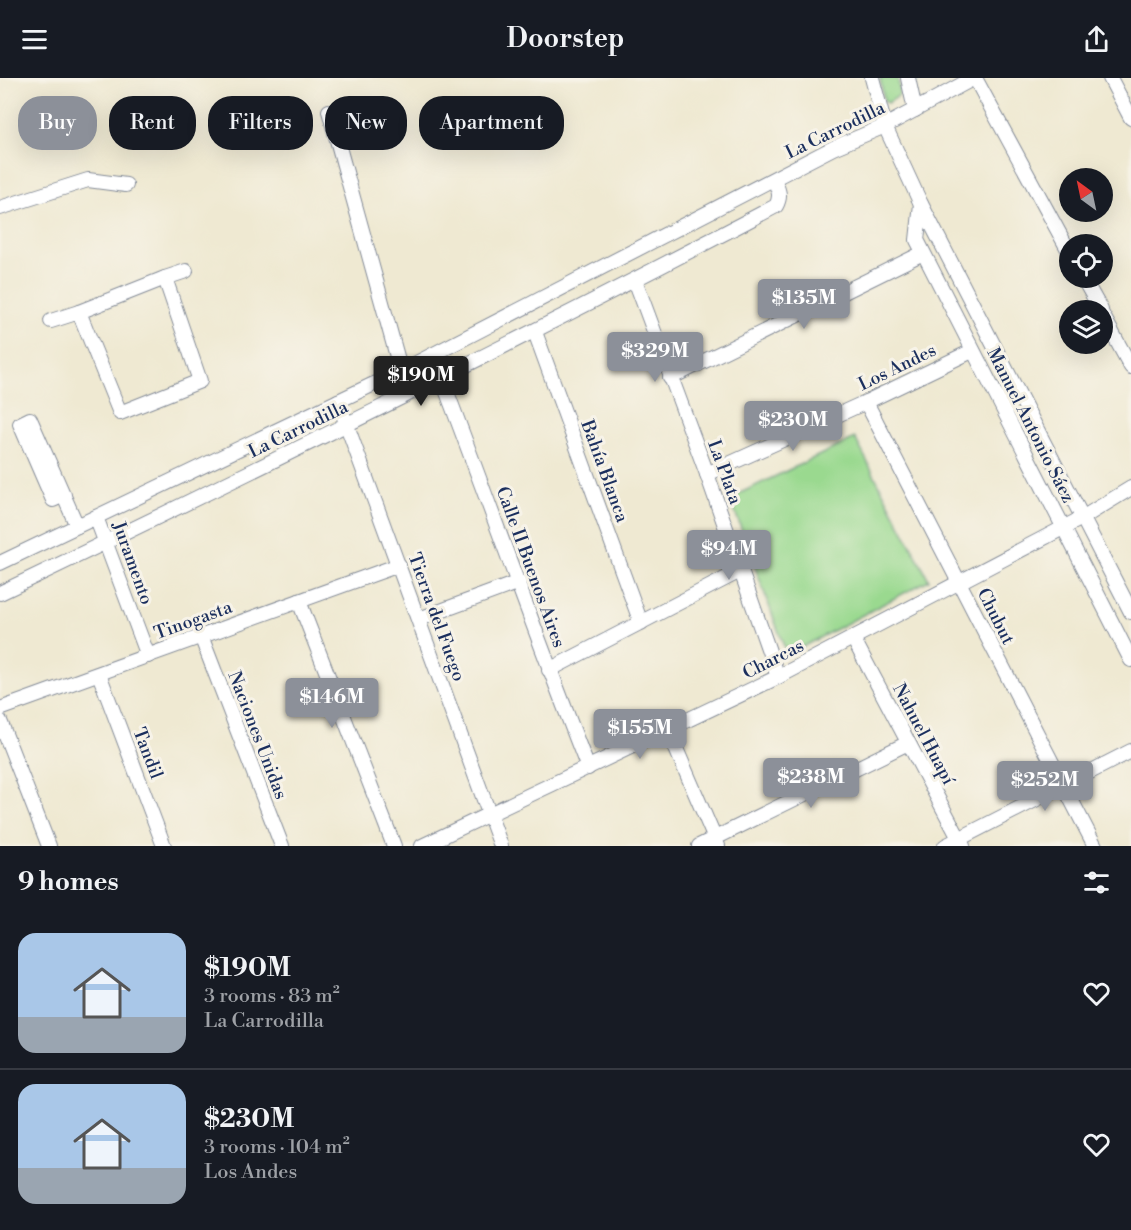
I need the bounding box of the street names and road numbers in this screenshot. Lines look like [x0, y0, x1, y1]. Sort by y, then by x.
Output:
street label: La Carrodilla [782, 96, 890, 164]
street label: Los Andes [854, 339, 940, 396]
street label: Manuel Antonio Sáez [981, 344, 1080, 507]
street label: La Carrodilla [245, 395, 353, 463]
street label: Bahía Blanca [575, 416, 634, 526]
street label: La Plata [702, 437, 747, 509]
street label: Calle II Buenos Aires [491, 484, 570, 651]
street label: Juramento [107, 518, 158, 608]
street label: Tierra del Fuego [403, 550, 470, 685]
street label: Chubut [972, 584, 1020, 649]
street label: Tinogasta [151, 595, 236, 645]
street label: Charcas [739, 634, 808, 685]
street label: Naciones Unidas [223, 668, 293, 803]
street label: Nahuel Huapí [887, 680, 960, 790]
street label: Tandil [127, 724, 168, 783]

